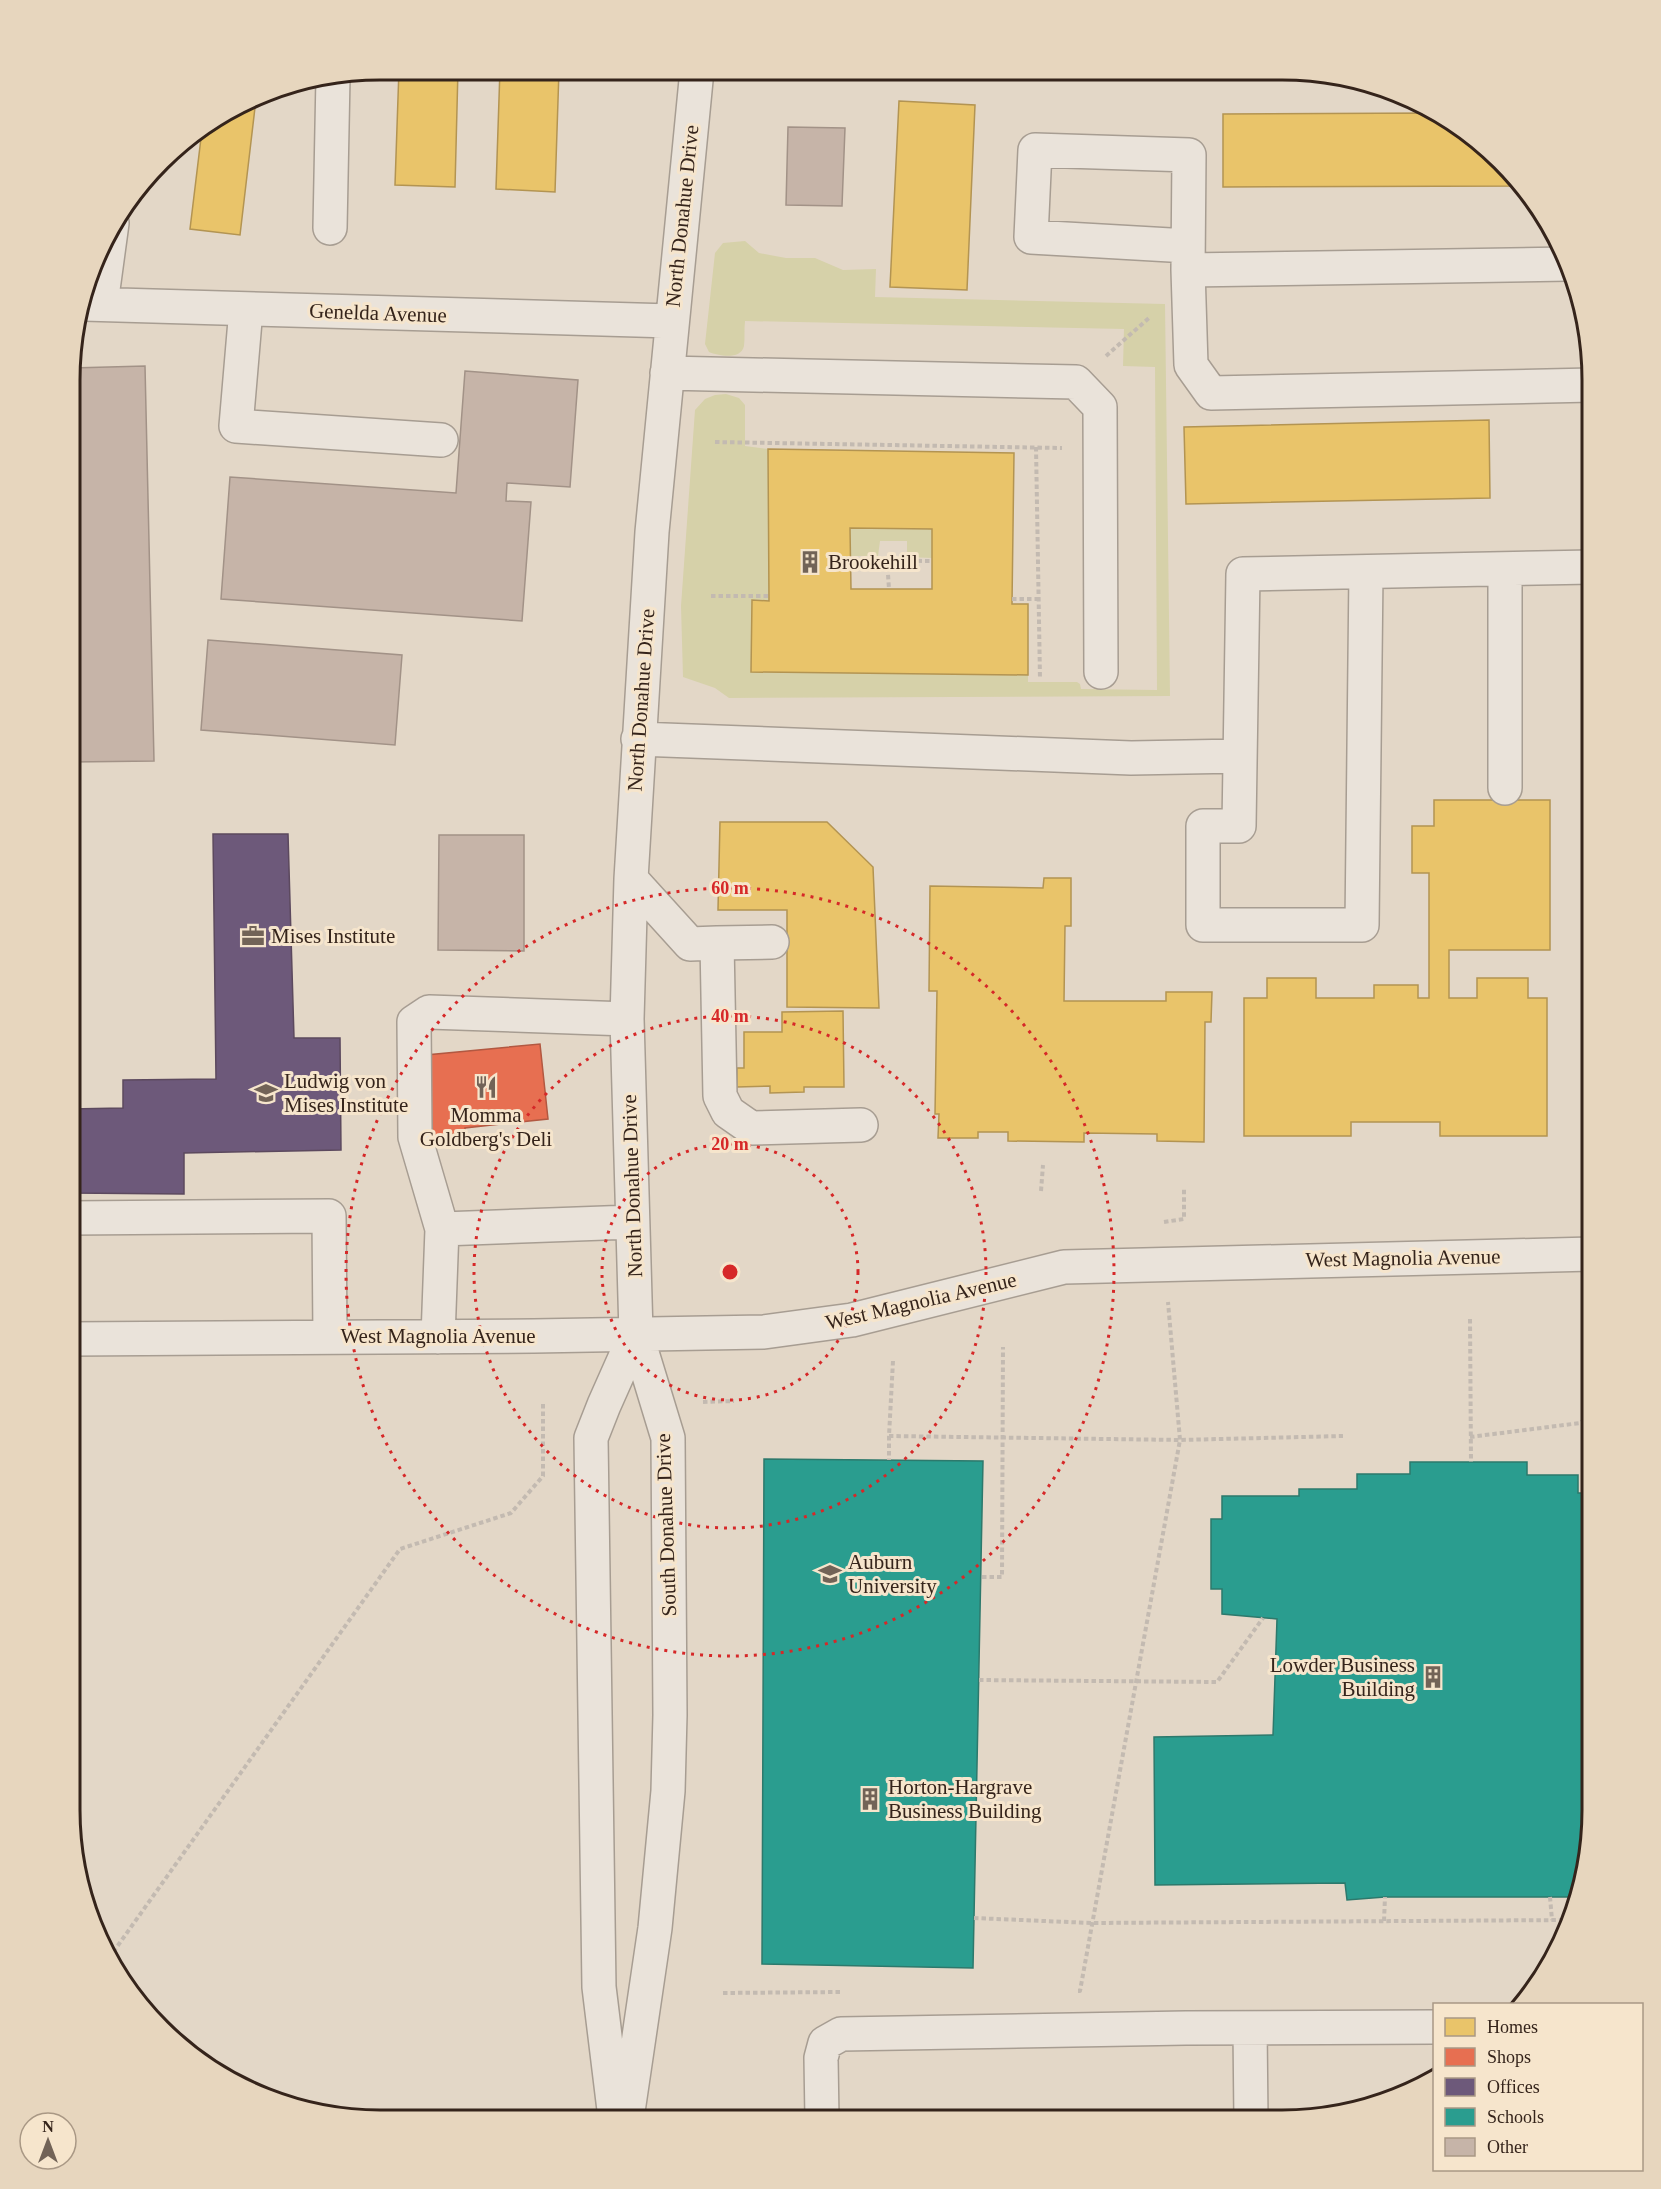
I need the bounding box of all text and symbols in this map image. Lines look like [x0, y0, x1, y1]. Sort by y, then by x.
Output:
street label: North Donahue Drive [660, 124, 704, 308]
street label: Genelda Avenue [309, 299, 447, 327]
building icon: Brookehill [797, 549, 823, 575]
place label: Brookehill [828, 550, 918, 574]
street label: North Donahue Drive [623, 608, 659, 792]
text: 60 m [711, 878, 749, 898]
office icon: Mises Institute [240, 923, 266, 949]
place label: Mises Institute [271, 924, 395, 948]
text: 40 m [711, 1006, 749, 1026]
place label: Ludwig von Mises Institute [284, 1069, 408, 1117]
restaurant icon: Momma Goldberg's Deli [473, 1074, 499, 1100]
school or university icon: Ludwig von Mises Institute [253, 1080, 279, 1106]
street label: North Donahue Drive [617, 1094, 647, 1278]
place label: Momma Goldberg's Deli [420, 1103, 552, 1151]
text: 20 m [711, 1134, 749, 1154]
street label: West Magnolia Avenue [1305, 1244, 1501, 1272]
centre of rings [720, 1262, 740, 1282]
street label: West Magnolia Avenue [823, 1267, 1019, 1335]
street label: West Magnolia Avenue [340, 1324, 536, 1348]
street label: South Donahue Drive [651, 1433, 681, 1617]
place label: Auburn University [848, 1550, 937, 1598]
school or university icon: Auburn University [817, 1561, 843, 1587]
place label: Lowder Business Building [1270, 1653, 1415, 1701]
building icon: Lowder Business Building [1420, 1664, 1446, 1690]
place label: Horton-Hargrave Business Building [888, 1775, 1042, 1823]
building icon: Horton-Hargrave Business Building [857, 1786, 883, 1812]
legend [1433, 2003, 1643, 2171]
text: Homes [1487, 2017, 1538, 2037]
text: Shops [1487, 2047, 1531, 2067]
text: Offices [1487, 2077, 1540, 2097]
text: Schools [1487, 2107, 1544, 2127]
north arrow [18, 2111, 78, 2171]
text: N [42, 2118, 54, 2135]
text: Other [1487, 2137, 1528, 2157]

